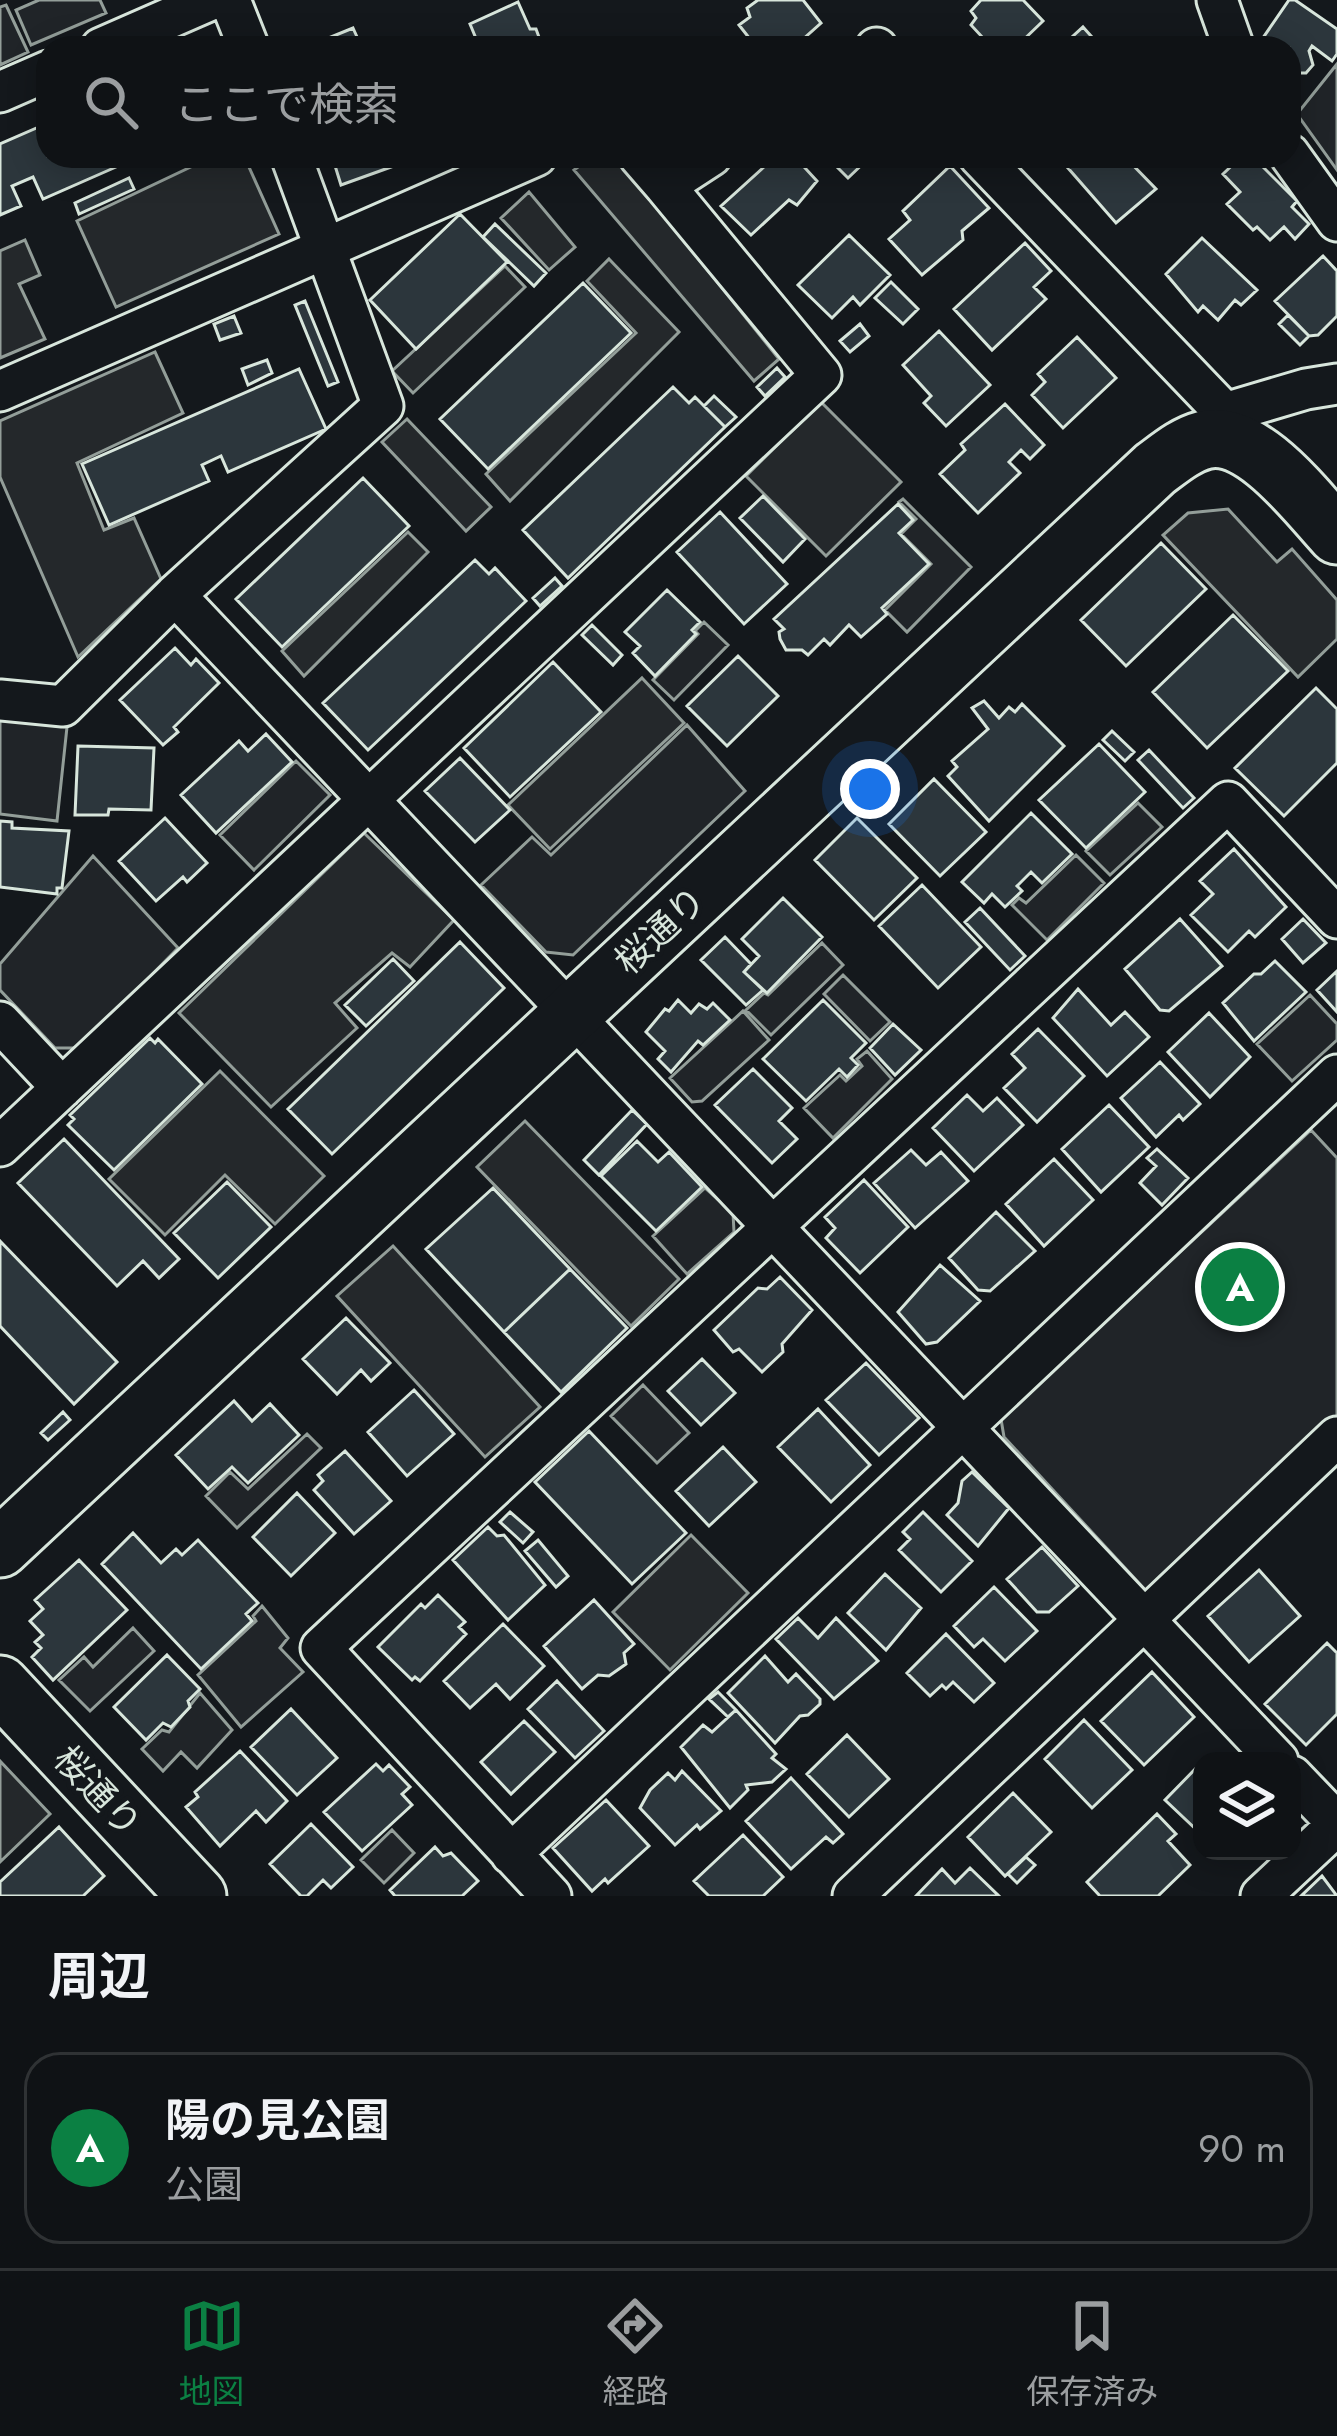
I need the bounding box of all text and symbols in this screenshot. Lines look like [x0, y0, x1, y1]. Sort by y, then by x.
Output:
search box [36, 36, 1301, 168]
icon: search [78, 69, 144, 135]
text: ここで検索 [174, 72, 399, 137]
your location [840, 759, 900, 819]
street label: 桜通り [603, 874, 717, 986]
pin: A [1201, 1242, 1279, 1332]
street label: 桜通り [42, 1734, 154, 1848]
map controls [1193, 1752, 1301, 1860]
button: layers [1193, 1752, 1301, 1860]
text: 周辺 [48, 1939, 150, 2013]
text: 陽の見公園 [165, 2088, 390, 2153]
text: A [76, 2120, 104, 2177]
text: 90 m [1198, 2120, 1286, 2177]
text: 公園 [165, 2156, 243, 2213]
tab: 地図 [179, 2293, 245, 2415]
tab: 経路 [602, 2293, 668, 2415]
tab: 保存済み [1026, 2293, 1158, 2415]

